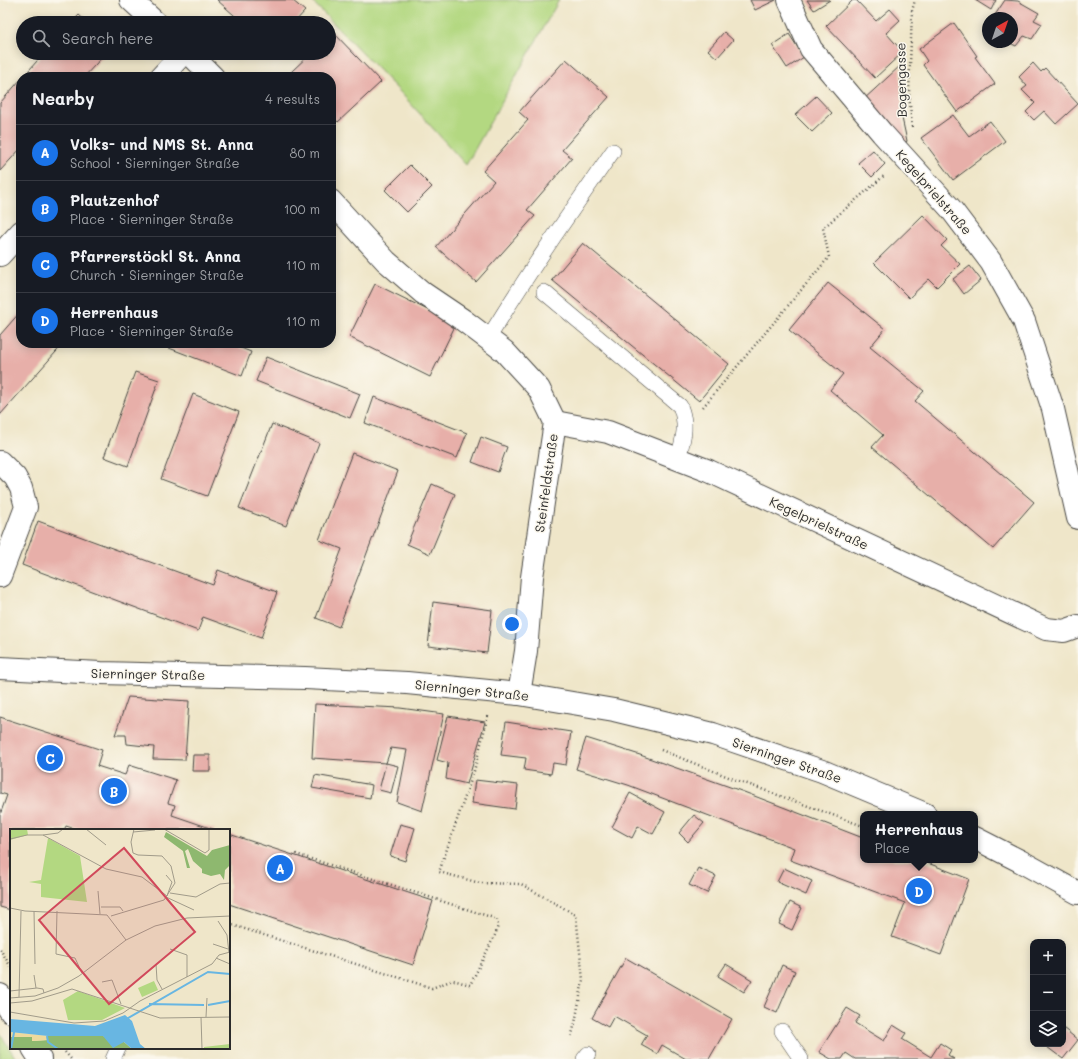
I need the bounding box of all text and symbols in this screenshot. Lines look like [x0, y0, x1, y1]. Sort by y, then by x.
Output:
north arrow [982, 12, 1018, 48]
search box [16, 16, 336, 60]
icon: search [30, 27, 52, 49]
text: Search here [62, 28, 153, 48]
street label: Bogengasse [891, 42, 910, 118]
text: Nearby [32, 87, 94, 109]
text: 4 results [265, 90, 320, 107]
text: Volks- und NMS St. Anna [70, 134, 254, 154]
text: A [40, 144, 50, 161]
text: 80 m [290, 144, 320, 161]
street label: Kegelprielstraße [893, 146, 976, 238]
text: School · Sierninger Straße [70, 154, 239, 171]
text: Plautzenhof [70, 190, 159, 210]
text: B [41, 200, 49, 217]
text: 100 m [284, 200, 320, 217]
text: Place · Sierninger Straße [70, 210, 233, 227]
text: Pfarrerstöckl St. Anna [70, 246, 241, 266]
text: C [40, 256, 50, 273]
text: 110 m [286, 256, 320, 273]
text: Church · Sierninger Straße [70, 266, 244, 283]
text: Herrenhaus [70, 302, 158, 322]
text: D [40, 312, 50, 329]
text: 110 m [286, 312, 320, 329]
text: Place · Sierninger Straße [70, 322, 233, 339]
street label: Steinfeldstraße [530, 432, 561, 534]
street label: Kegelprielstraße [767, 492, 872, 553]
your location [502, 614, 522, 634]
street label: Sierninger Straße [91, 664, 205, 683]
street label: Sierninger Straße [414, 675, 530, 704]
street label: Sierninger Straße [730, 733, 844, 786]
pin: C [37, 743, 63, 773]
pin: B [101, 776, 127, 806]
popup [860, 811, 978, 863]
text: Herrenhaus [875, 819, 963, 839]
inset map [10, 829, 230, 1049]
text: Place [875, 839, 910, 856]
pin: A [267, 853, 293, 883]
pin: D [906, 876, 932, 906]
map controls [1030, 939, 1066, 1047]
button: + [1030, 939, 1066, 975]
button: − [1030, 975, 1066, 1011]
button: layers [1030, 1011, 1066, 1047]

